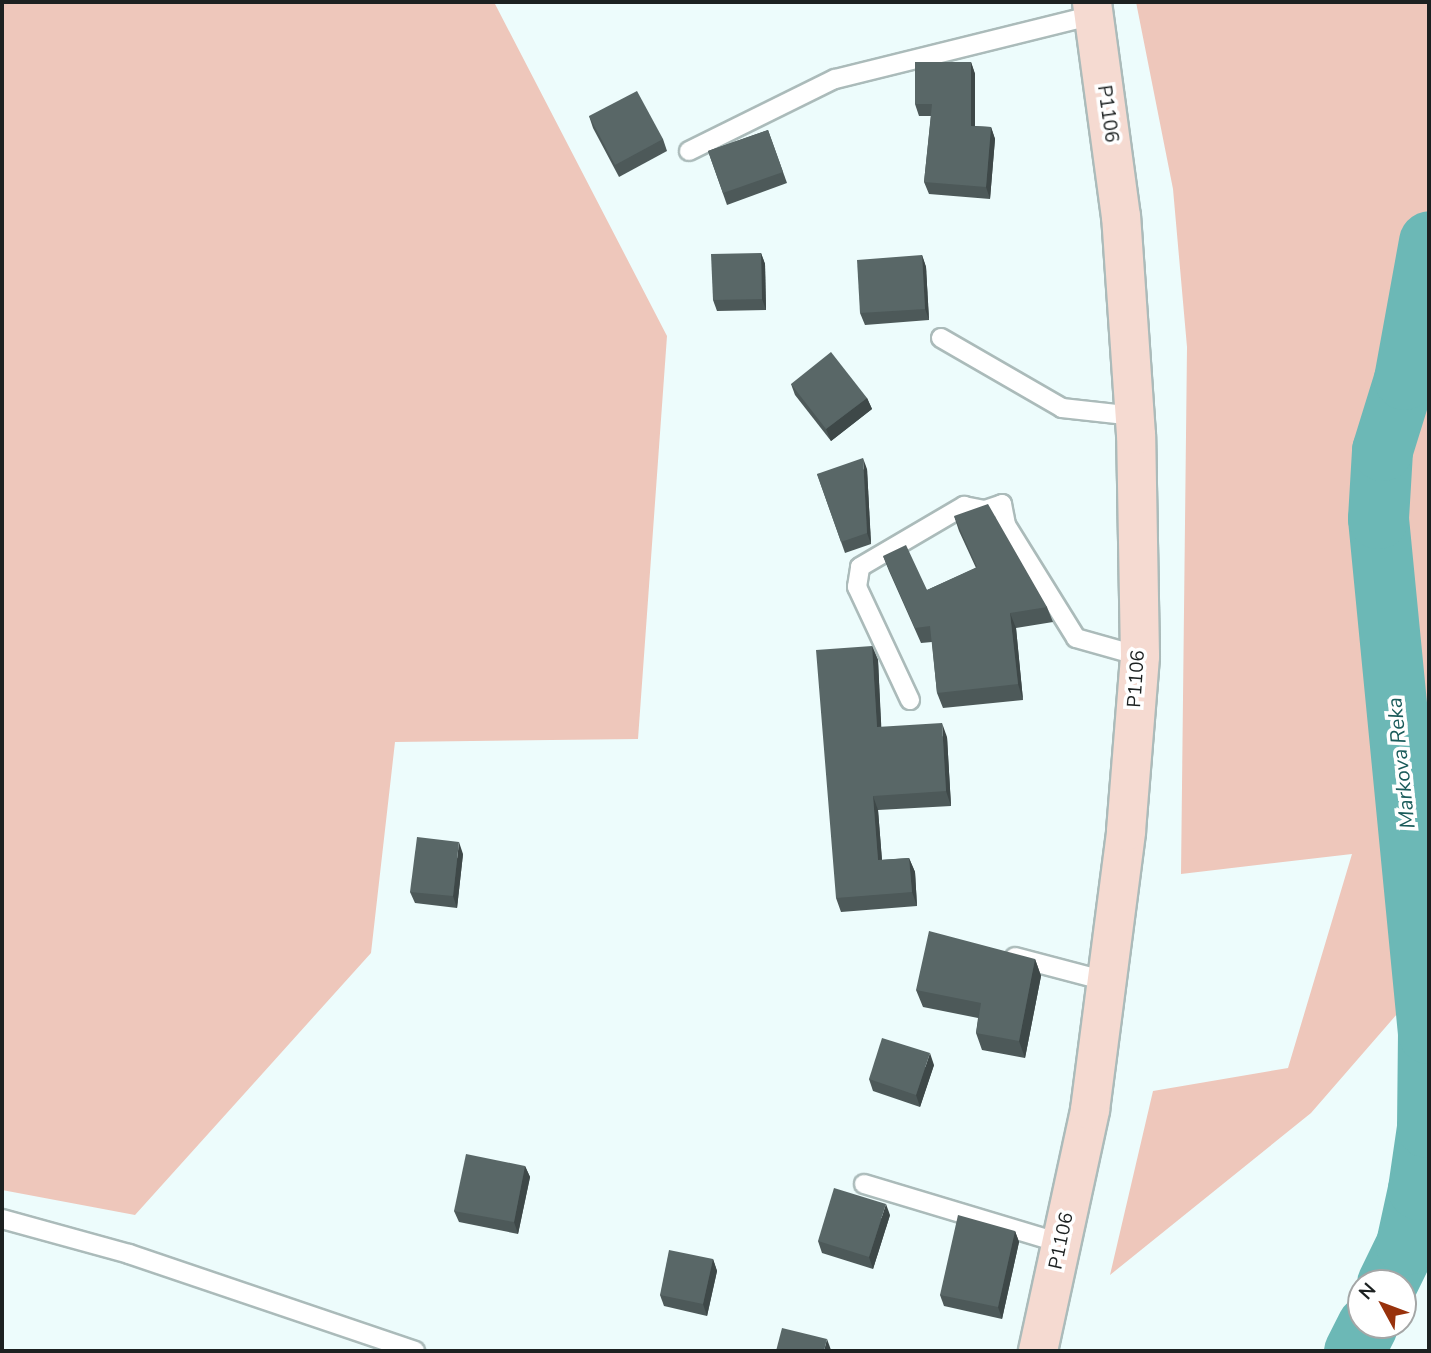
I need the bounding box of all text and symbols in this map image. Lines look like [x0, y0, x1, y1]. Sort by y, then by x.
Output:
street label: P1106 [1092, 84, 1122, 144]
street label: P1106 [1124, 649, 1150, 709]
water label: Markova Reka [1382, 696, 1420, 830]
street label: P1106 [1045, 1210, 1079, 1272]
north arrow [1347, 1269, 1417, 1339]
text: N [1353, 1278, 1382, 1305]

